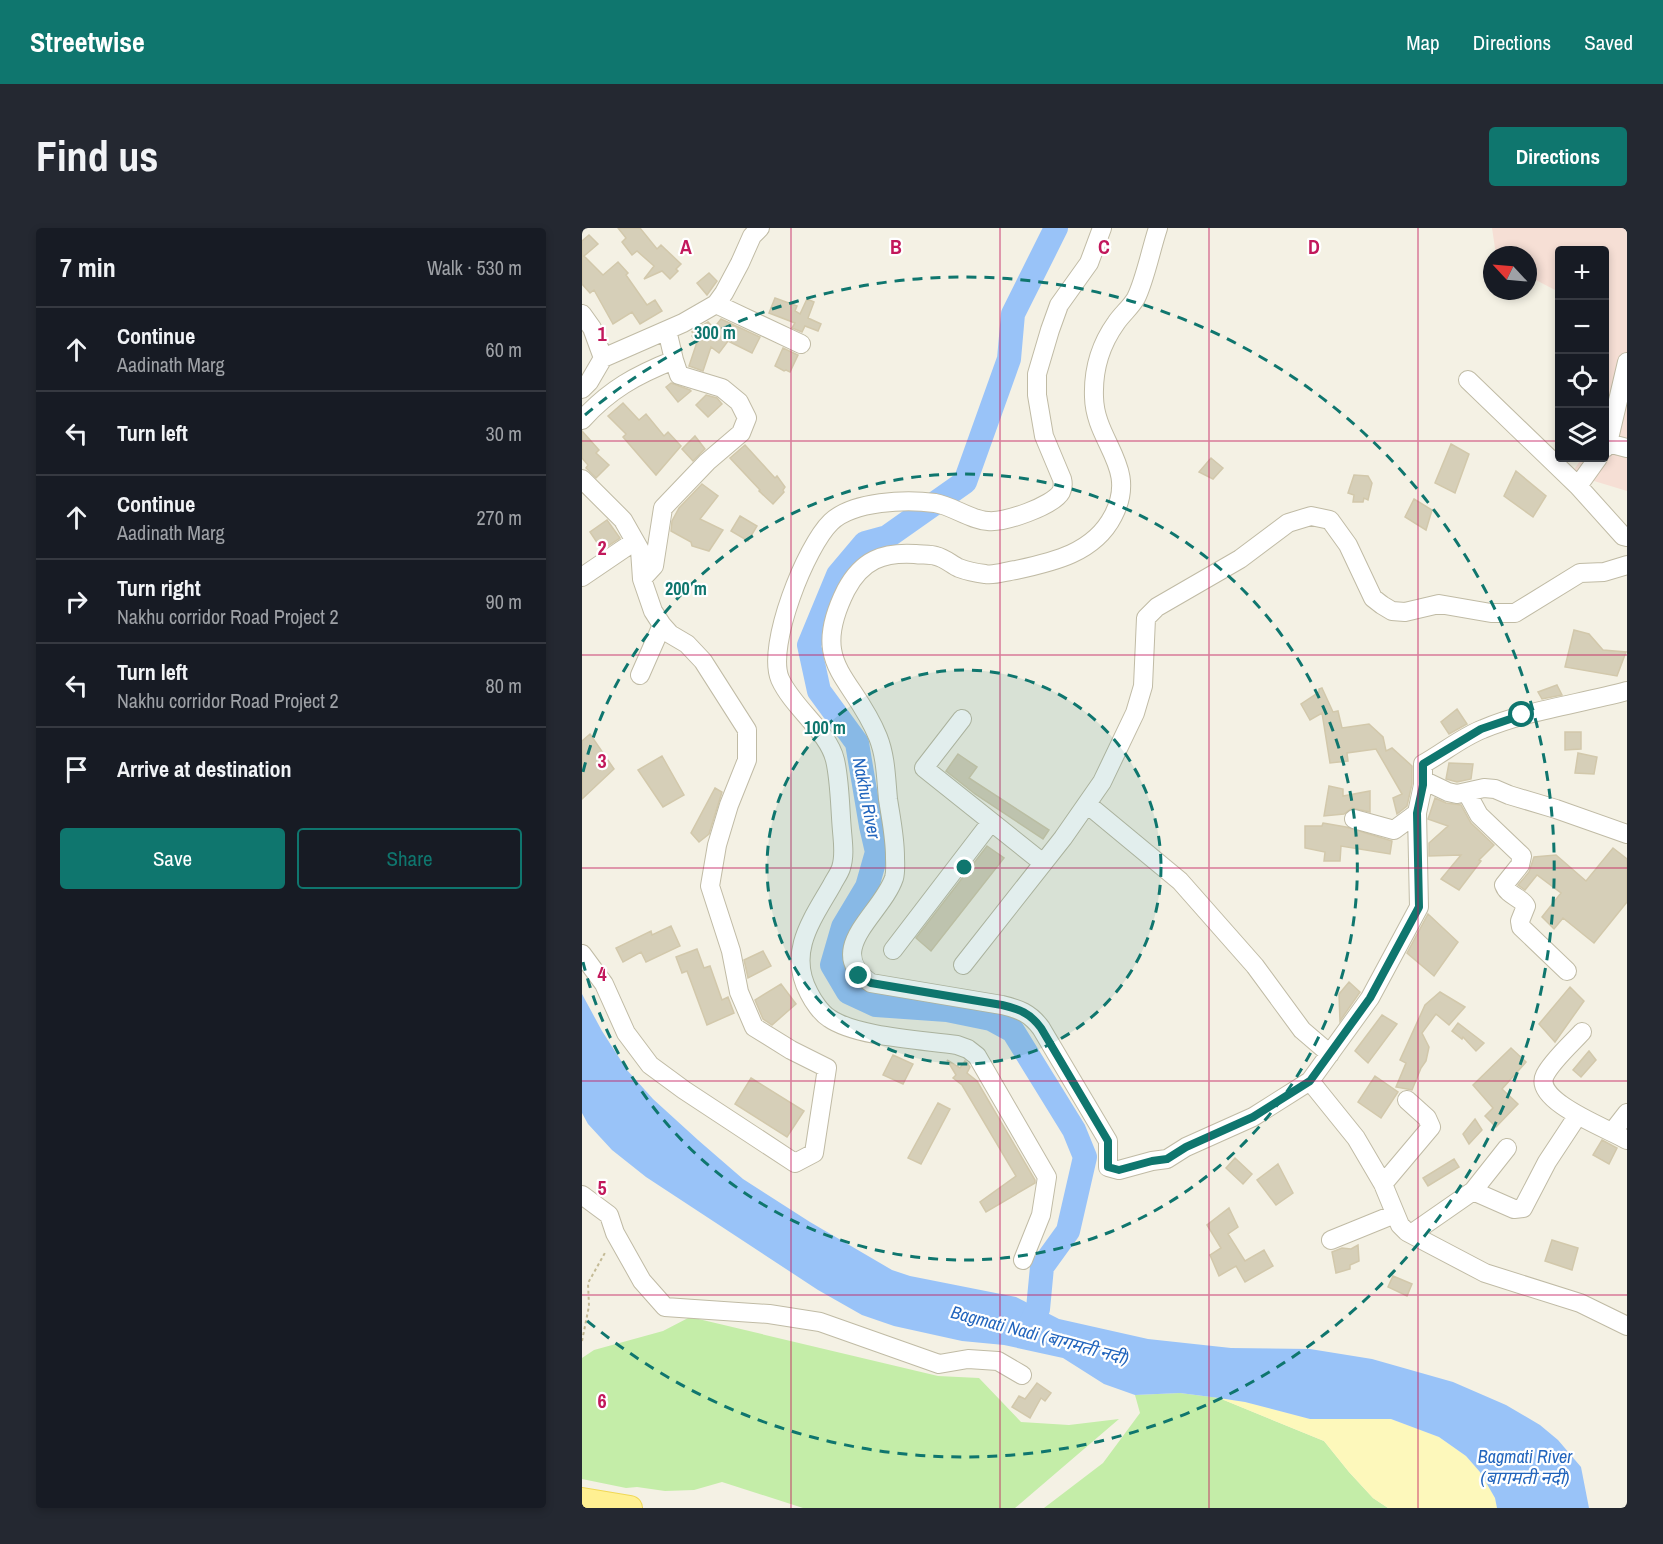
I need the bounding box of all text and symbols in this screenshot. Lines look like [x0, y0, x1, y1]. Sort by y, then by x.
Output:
text: Streetwise [30, 23, 145, 61]
text: Map [1406, 28, 1440, 57]
text: Directions [1473, 28, 1551, 57]
text: Saved [1584, 28, 1633, 57]
button: Directions [1489, 127, 1627, 186]
text: Find us [36, 128, 158, 184]
text: A [680, 233, 692, 260]
text: B [890, 233, 902, 260]
text: C [1098, 233, 1110, 260]
text: D [1308, 233, 1320, 260]
north arrow [1483, 246, 1537, 300]
map controls [1555, 246, 1609, 462]
button: + [1555, 246, 1609, 300]
text: 7 min [60, 250, 116, 285]
text: Walk · 530 m [427, 254, 522, 281]
button: − [1555, 300, 1609, 354]
text: 1 [597, 320, 607, 347]
text: 300 m [694, 320, 736, 345]
text: Continue [117, 321, 195, 351]
icon: ahead [60, 333, 93, 366]
text: 60 m [486, 336, 522, 363]
text: Aadinath Marg [117, 351, 225, 378]
button: locate [1555, 354, 1609, 408]
button: layers [1555, 408, 1609, 462]
icon: left [60, 417, 93, 450]
text: Turn left [117, 418, 188, 448]
text: 30 m [486, 420, 522, 447]
text: Continue [117, 489, 195, 519]
icon: ahead [60, 501, 93, 534]
text: 270 m [476, 504, 522, 531]
text: Aadinath Marg [117, 519, 225, 546]
text: 2 [597, 534, 607, 561]
text: Turn right [117, 573, 201, 603]
text: 200 m [665, 576, 707, 601]
icon: right [60, 585, 93, 618]
text: 90 m [486, 588, 522, 615]
text: Nakhu corridor Road Project 2 [117, 603, 339, 630]
text: Turn left [117, 657, 188, 687]
icon: left [60, 669, 93, 702]
text: 80 m [486, 672, 522, 699]
text: Nakhu corridor Road Project 2 [117, 687, 339, 714]
route start [1508, 701, 1534, 727]
text: 100 m [804, 715, 846, 740]
text: 3 [597, 747, 607, 774]
icon: arrive [60, 753, 93, 786]
text: Arrive at destination [117, 754, 291, 784]
water label: Nakhu River [847, 755, 887, 842]
button: Save [60, 828, 285, 889]
button: Share [297, 828, 522, 889]
centre of rings [954, 857, 974, 877]
text: 4 [597, 960, 607, 987]
route end [845, 962, 871, 988]
text: 5 [597, 1174, 607, 1201]
water label: Bagmati Nadi (बागमती नदी) [948, 1299, 1132, 1371]
text: 6 [597, 1387, 607, 1414]
water label: Bagmati River (बागमती नदी) [1478, 1444, 1573, 1490]

